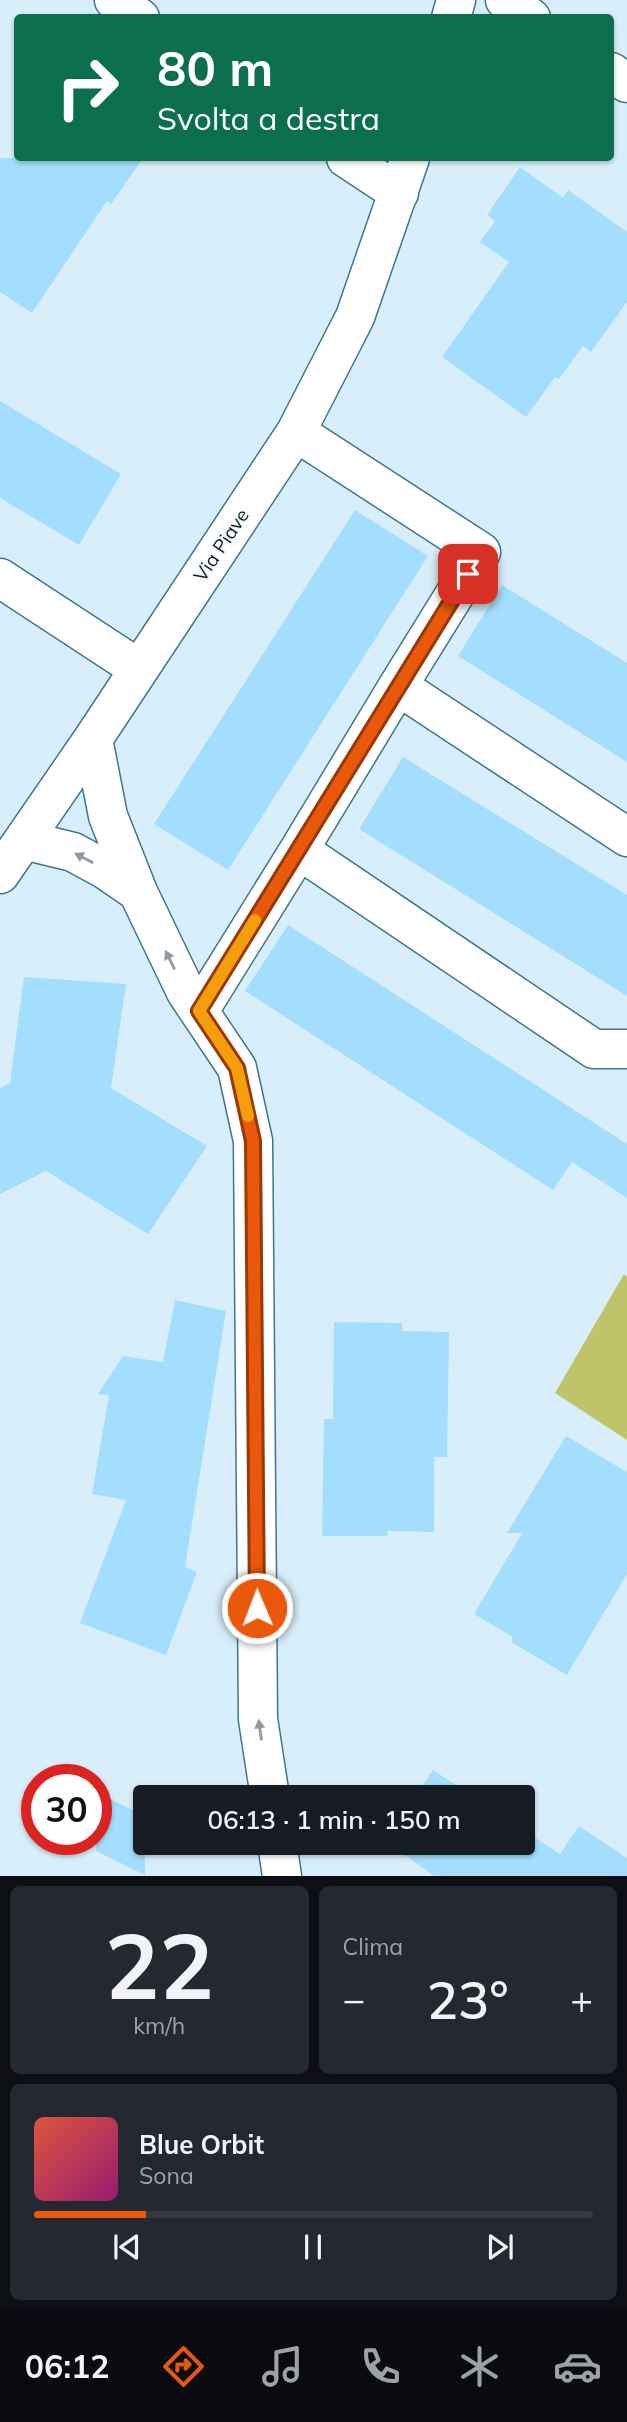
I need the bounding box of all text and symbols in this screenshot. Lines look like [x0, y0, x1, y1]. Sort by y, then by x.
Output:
text: 80 m [157, 37, 273, 98]
icon: right [42, 42, 133, 133]
text: Svolta a destra [157, 98, 380, 138]
street label: Via Piave [188, 504, 254, 586]
pin [438, 544, 498, 604]
icon: arrive [449, 555, 487, 593]
one-way arrow [74, 852, 94, 864]
one-way arrow [165, 950, 176, 970]
position arrow [220, 1571, 294, 1645]
one-way arrow [254, 1719, 265, 1741]
speed limit sign: 30 [21, 1764, 112, 1855]
text: 06:13 · 1 min · 150 m [207, 1803, 461, 1836]
text: 22 [105, 1908, 214, 2022]
text: Clima [343, 1932, 403, 1961]
text: 23° [427, 1967, 509, 2032]
text: − [343, 1975, 365, 2023]
text: + [570, 1975, 593, 2023]
text: km/h [133, 2011, 185, 2040]
text: Blue Orbit [139, 2128, 264, 2161]
text: Sona [139, 2161, 194, 2190]
icon: previous [108, 2228, 146, 2266]
icon: pause [294, 2228, 332, 2266]
icon: next [481, 2228, 519, 2266]
icon: directions [159, 2342, 208, 2391]
icon: music [258, 2342, 307, 2391]
icon: phone [356, 2342, 405, 2391]
icon: climate [455, 2342, 504, 2391]
icon: car [553, 2342, 602, 2391]
text: 06:12 [25, 2346, 110, 2386]

